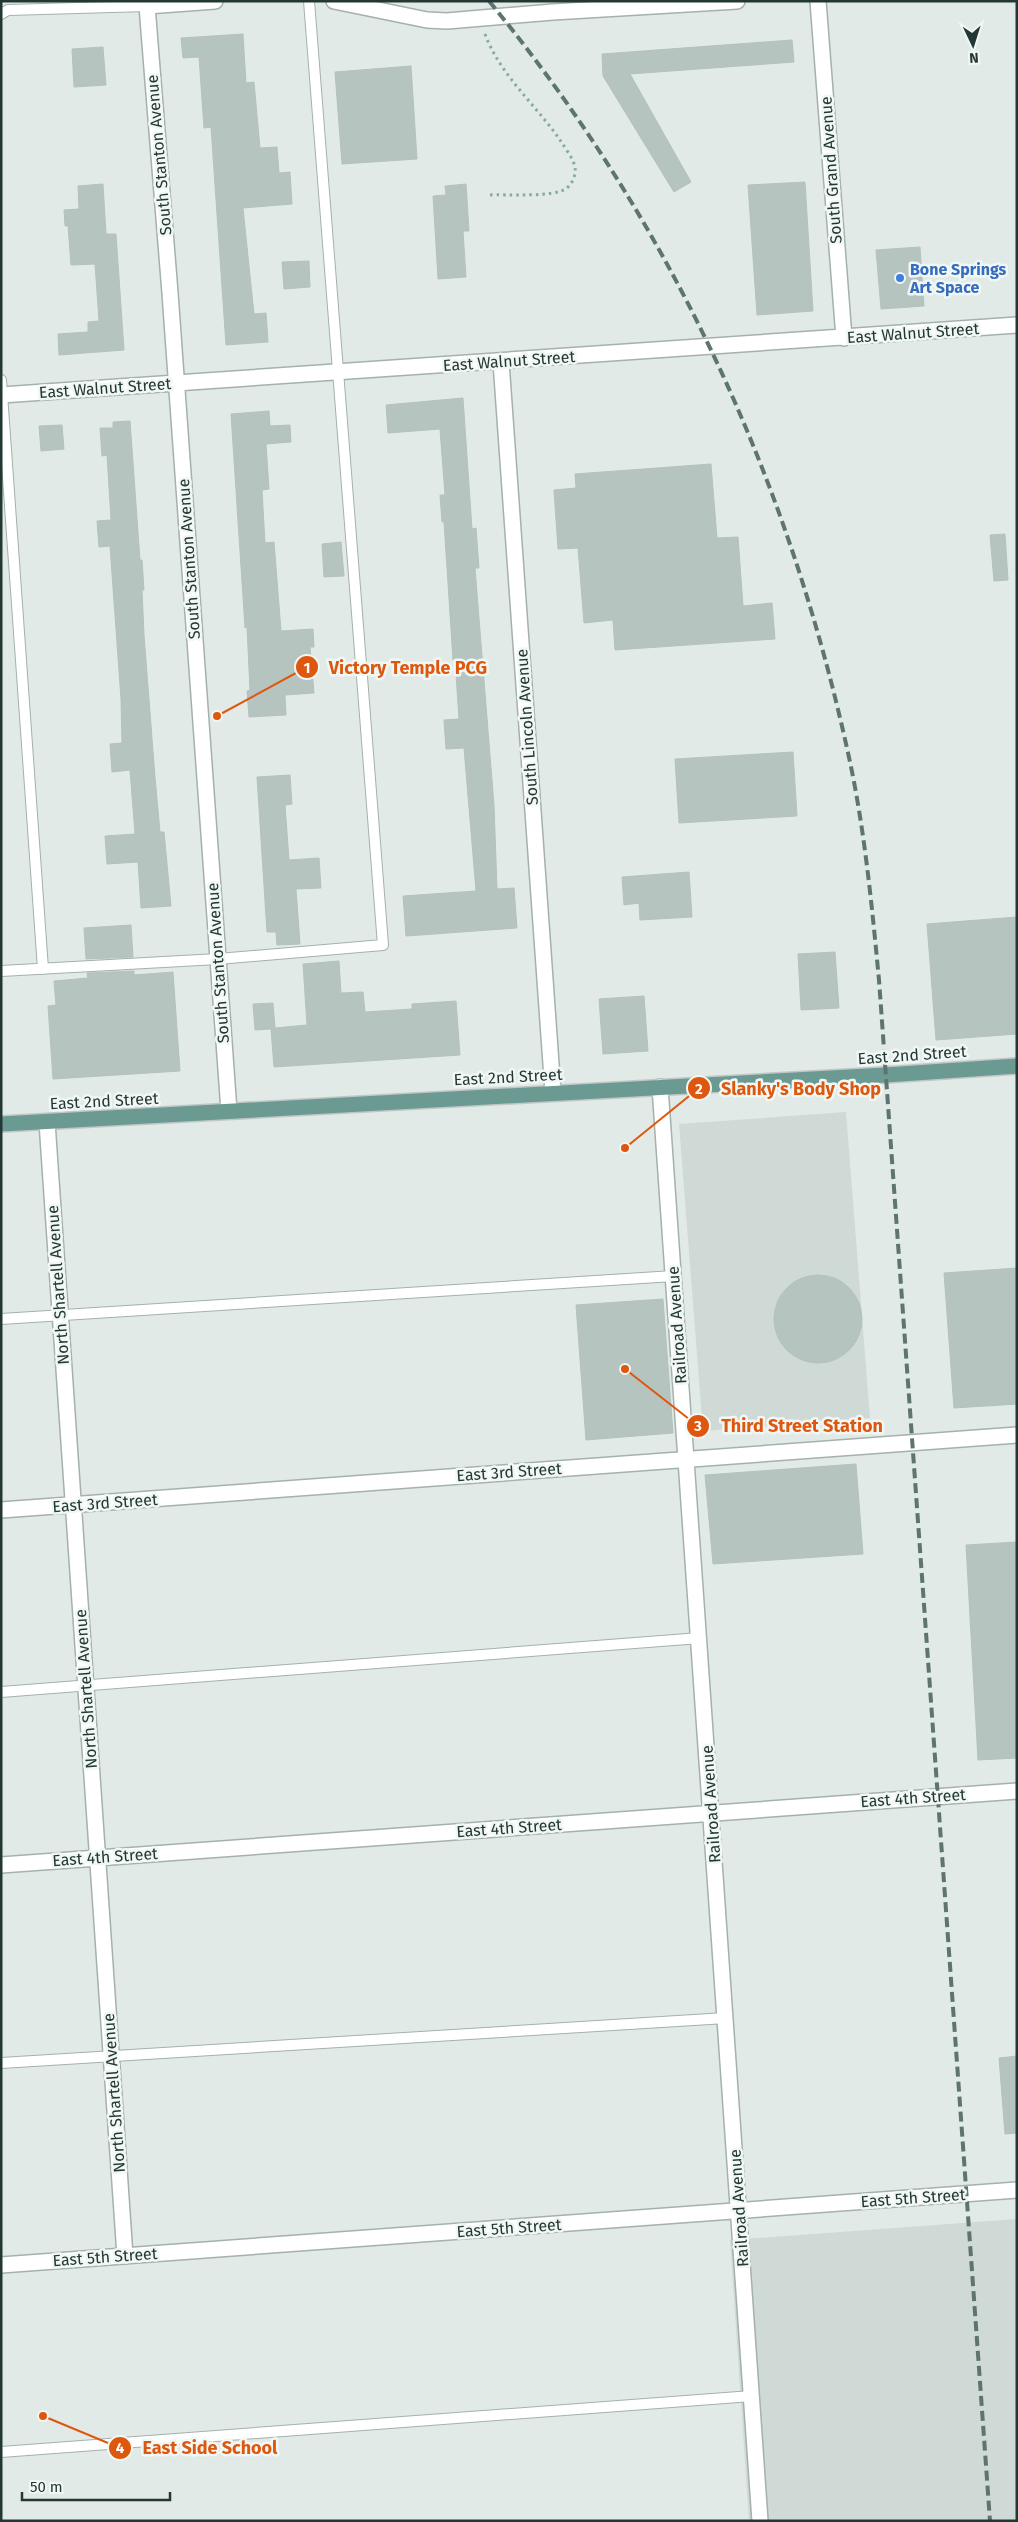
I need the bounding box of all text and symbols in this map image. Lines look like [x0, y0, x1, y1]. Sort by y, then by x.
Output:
north arrow [948, 20, 998, 70]
text: N [969, 49, 979, 66]
street label: South Stanton Avenue [143, 74, 175, 236]
street label: South Grand Avenue [816, 96, 846, 244]
place label: Bone Springs Art Space [909, 260, 1007, 297]
marker: Bone Springs Art Space [894, 272, 906, 284]
street label: East Walnut Street [846, 319, 980, 347]
street label: East Walnut Street [442, 347, 576, 375]
street label: East Walnut Street [38, 374, 172, 402]
street label: South Stanton Avenue [174, 478, 204, 640]
street label: South Lincoln Avenue [512, 648, 542, 806]
callout: Victory Temple PCG [294, 651, 497, 684]
text: Victory Temple PCG [328, 657, 487, 679]
text: 1 [304, 659, 310, 677]
street label: South Stanton Avenue [203, 882, 233, 1044]
street label: East 2nd Street [857, 1042, 967, 1068]
street label: East 2nd Street [453, 1065, 563, 1089]
callout: Slanky's Body Shop [686, 1072, 891, 1105]
text: Slanky's Body Shop [721, 1078, 881, 1100]
text: 2 [695, 1080, 703, 1098]
street label: East 2nd Street [49, 1089, 159, 1113]
street label: North Shartell Avenue [43, 1205, 73, 1365]
street label: Railroad Avenue [663, 1266, 691, 1384]
callout: Third Street Station [686, 1409, 893, 1442]
text: Third Street Station [721, 1415, 883, 1437]
text: 3 [693, 1417, 702, 1435]
street label: East 3rd Street [456, 1459, 562, 1485]
street label: East 3rd Street [52, 1490, 158, 1516]
street label: North Shartell Avenue [71, 1609, 101, 1769]
street label: Railroad Avenue [697, 1745, 725, 1863]
street label: East 4th Street [860, 1785, 967, 1811]
street label: East 4th Street [456, 1815, 563, 1841]
street label: East 4th Street [52, 1844, 159, 1870]
street label: North Shartell Avenue [99, 2013, 129, 2173]
street label: Railroad Avenue [725, 2149, 753, 2267]
street label: East 5th Street [860, 2185, 966, 2211]
street label: East 5th Street [456, 2215, 562, 2241]
street label: East 5th Street [52, 2244, 158, 2270]
callout: East Side School [108, 2431, 288, 2464]
text: East Side School [143, 2437, 278, 2459]
text: 4 [116, 2439, 125, 2457]
scale bar [22, 2470, 170, 2502]
text: 50 m [30, 2478, 63, 2496]

